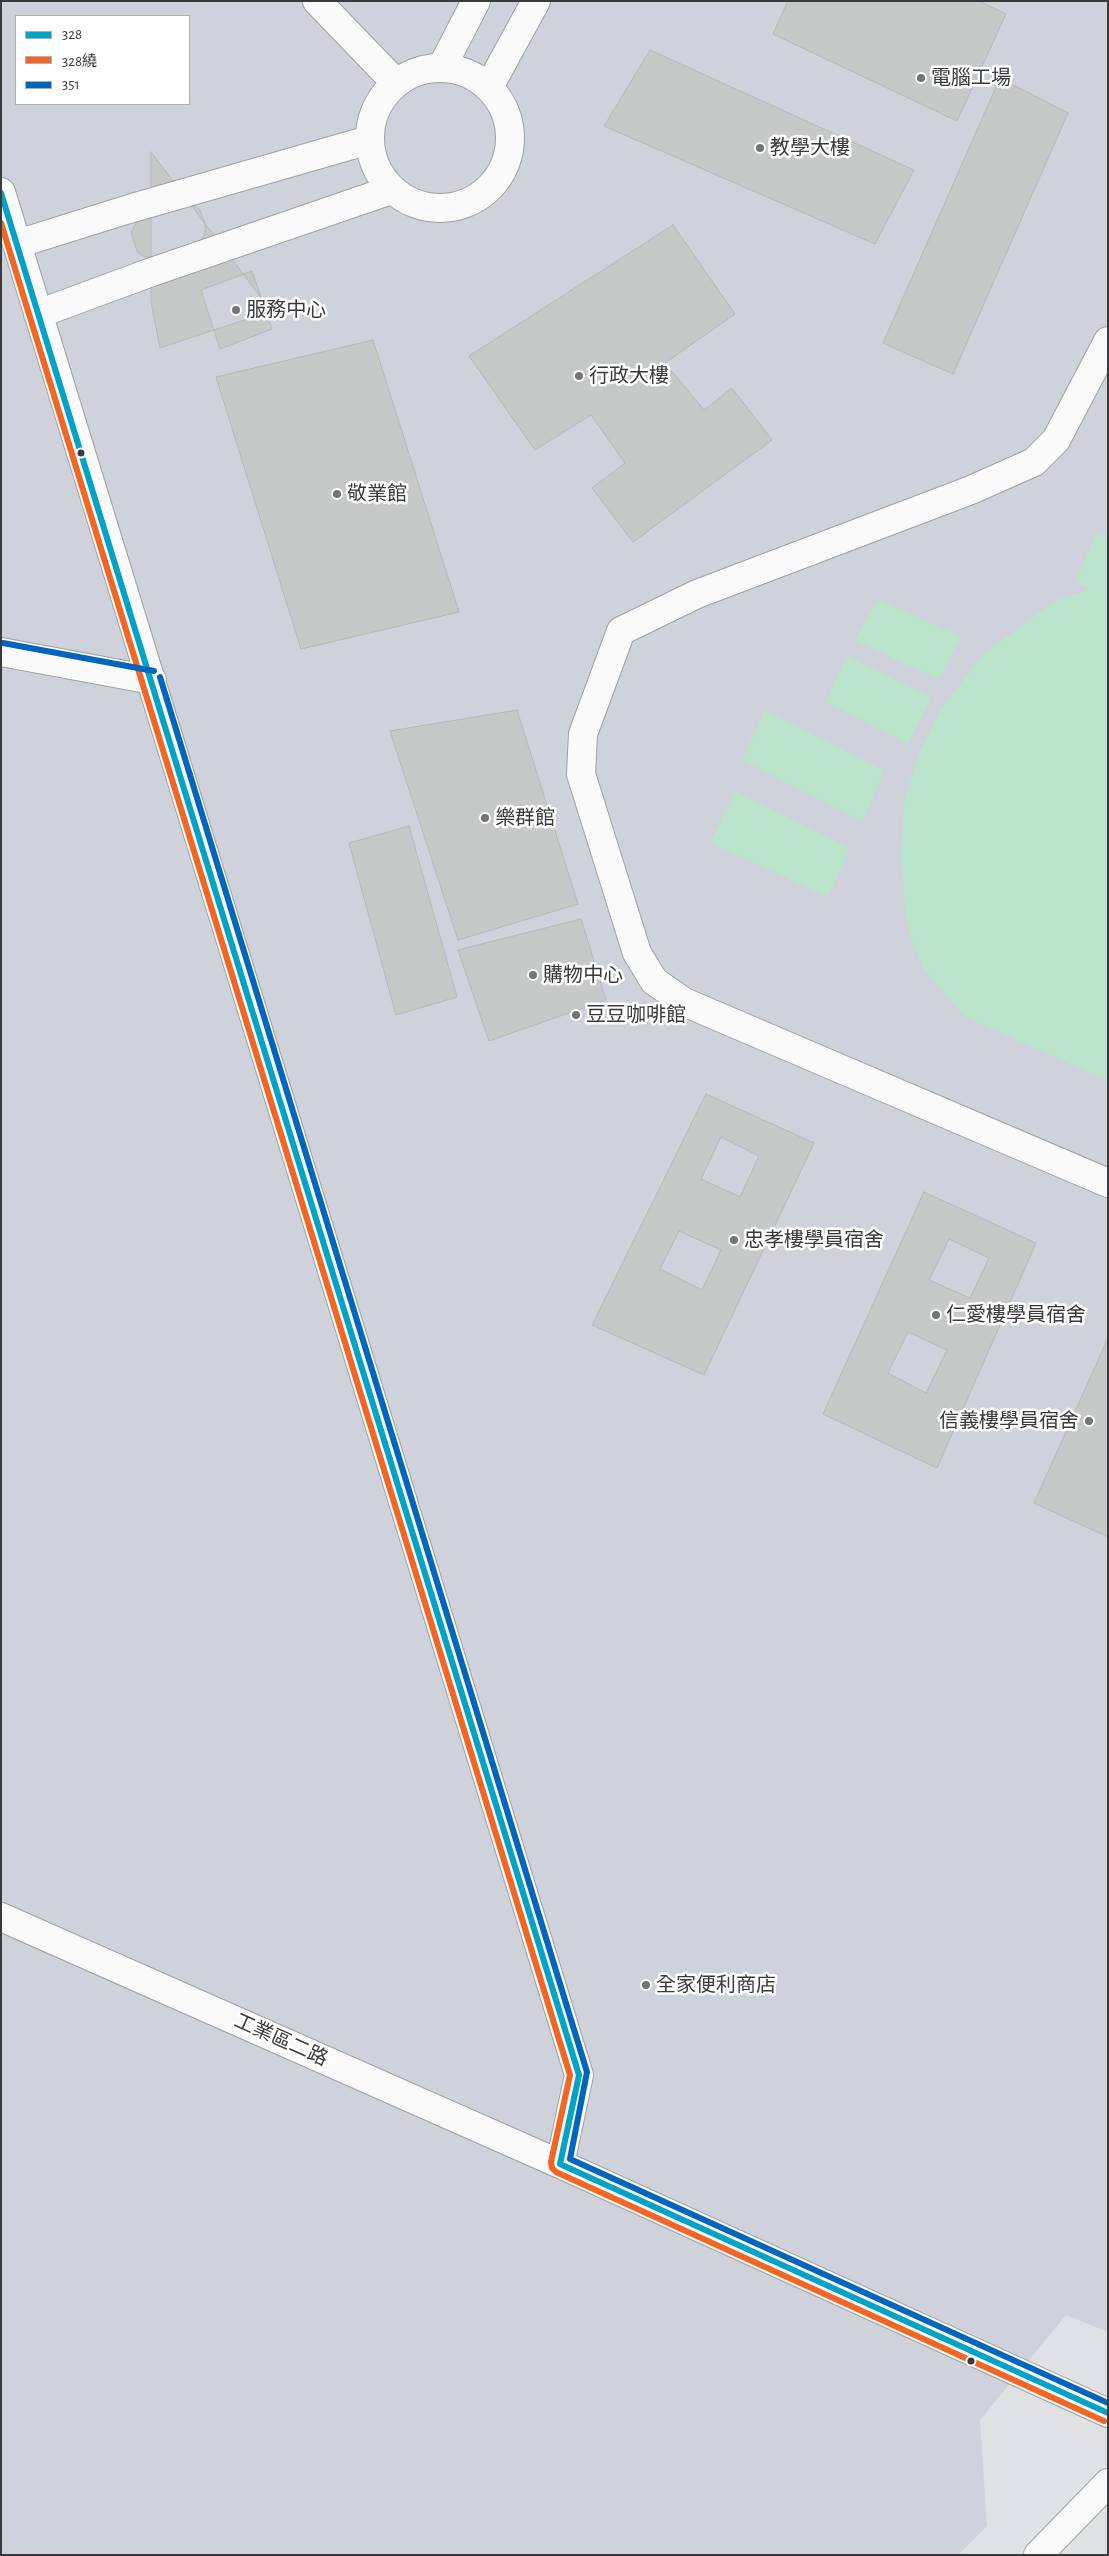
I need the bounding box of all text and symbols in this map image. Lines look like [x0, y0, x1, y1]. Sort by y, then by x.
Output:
legend [15, 15, 190, 105]
text: 328 [62, 27, 82, 42]
text: 328繞 [62, 54, 97, 69]
place label: 電腦工場 [931, 66, 1011, 90]
marker: 電腦工場 [915, 72, 927, 84]
text: 351 [62, 77, 80, 92]
place label: 教學大樓 [770, 136, 850, 160]
marker: 教學大樓 [754, 142, 766, 154]
place label: 服務中心 [246, 298, 326, 322]
marker: 服務中心 [230, 304, 242, 316]
place label: 行政大樓 [589, 364, 669, 388]
marker: 行政大樓 [573, 370, 585, 382]
unlabelled marker [76, 448, 86, 458]
place label: 敬業館 [347, 482, 407, 506]
marker: 敬業館 [331, 488, 343, 500]
place label: 樂群館 [495, 806, 555, 830]
marker: 樂群館 [479, 812, 491, 824]
place label: 購物中心 [543, 963, 623, 987]
marker: 購物中心 [527, 969, 539, 981]
place label: 豆豆咖啡館 [586, 1003, 686, 1027]
marker: 豆豆咖啡館 [570, 1009, 582, 1021]
place label: 忠孝樓學員宿舍 [744, 1228, 884, 1252]
marker: 忠孝樓學員宿舍 [728, 1234, 740, 1246]
place label: 仁愛樓學員宿舍 [946, 1303, 1086, 1327]
marker: 仁愛樓學員宿舍 [930, 1309, 942, 1321]
place label: 信義樓學員宿舍 [939, 1409, 1079, 1433]
marker: 信義樓學員宿舍 [1083, 1415, 1095, 1427]
place label: 全家便利商店 [656, 1973, 776, 1997]
marker: 全家便利商店 [640, 1979, 652, 1991]
street label: 工業區二路 [230, 2009, 332, 2071]
unlabelled marker [966, 2356, 976, 2366]

